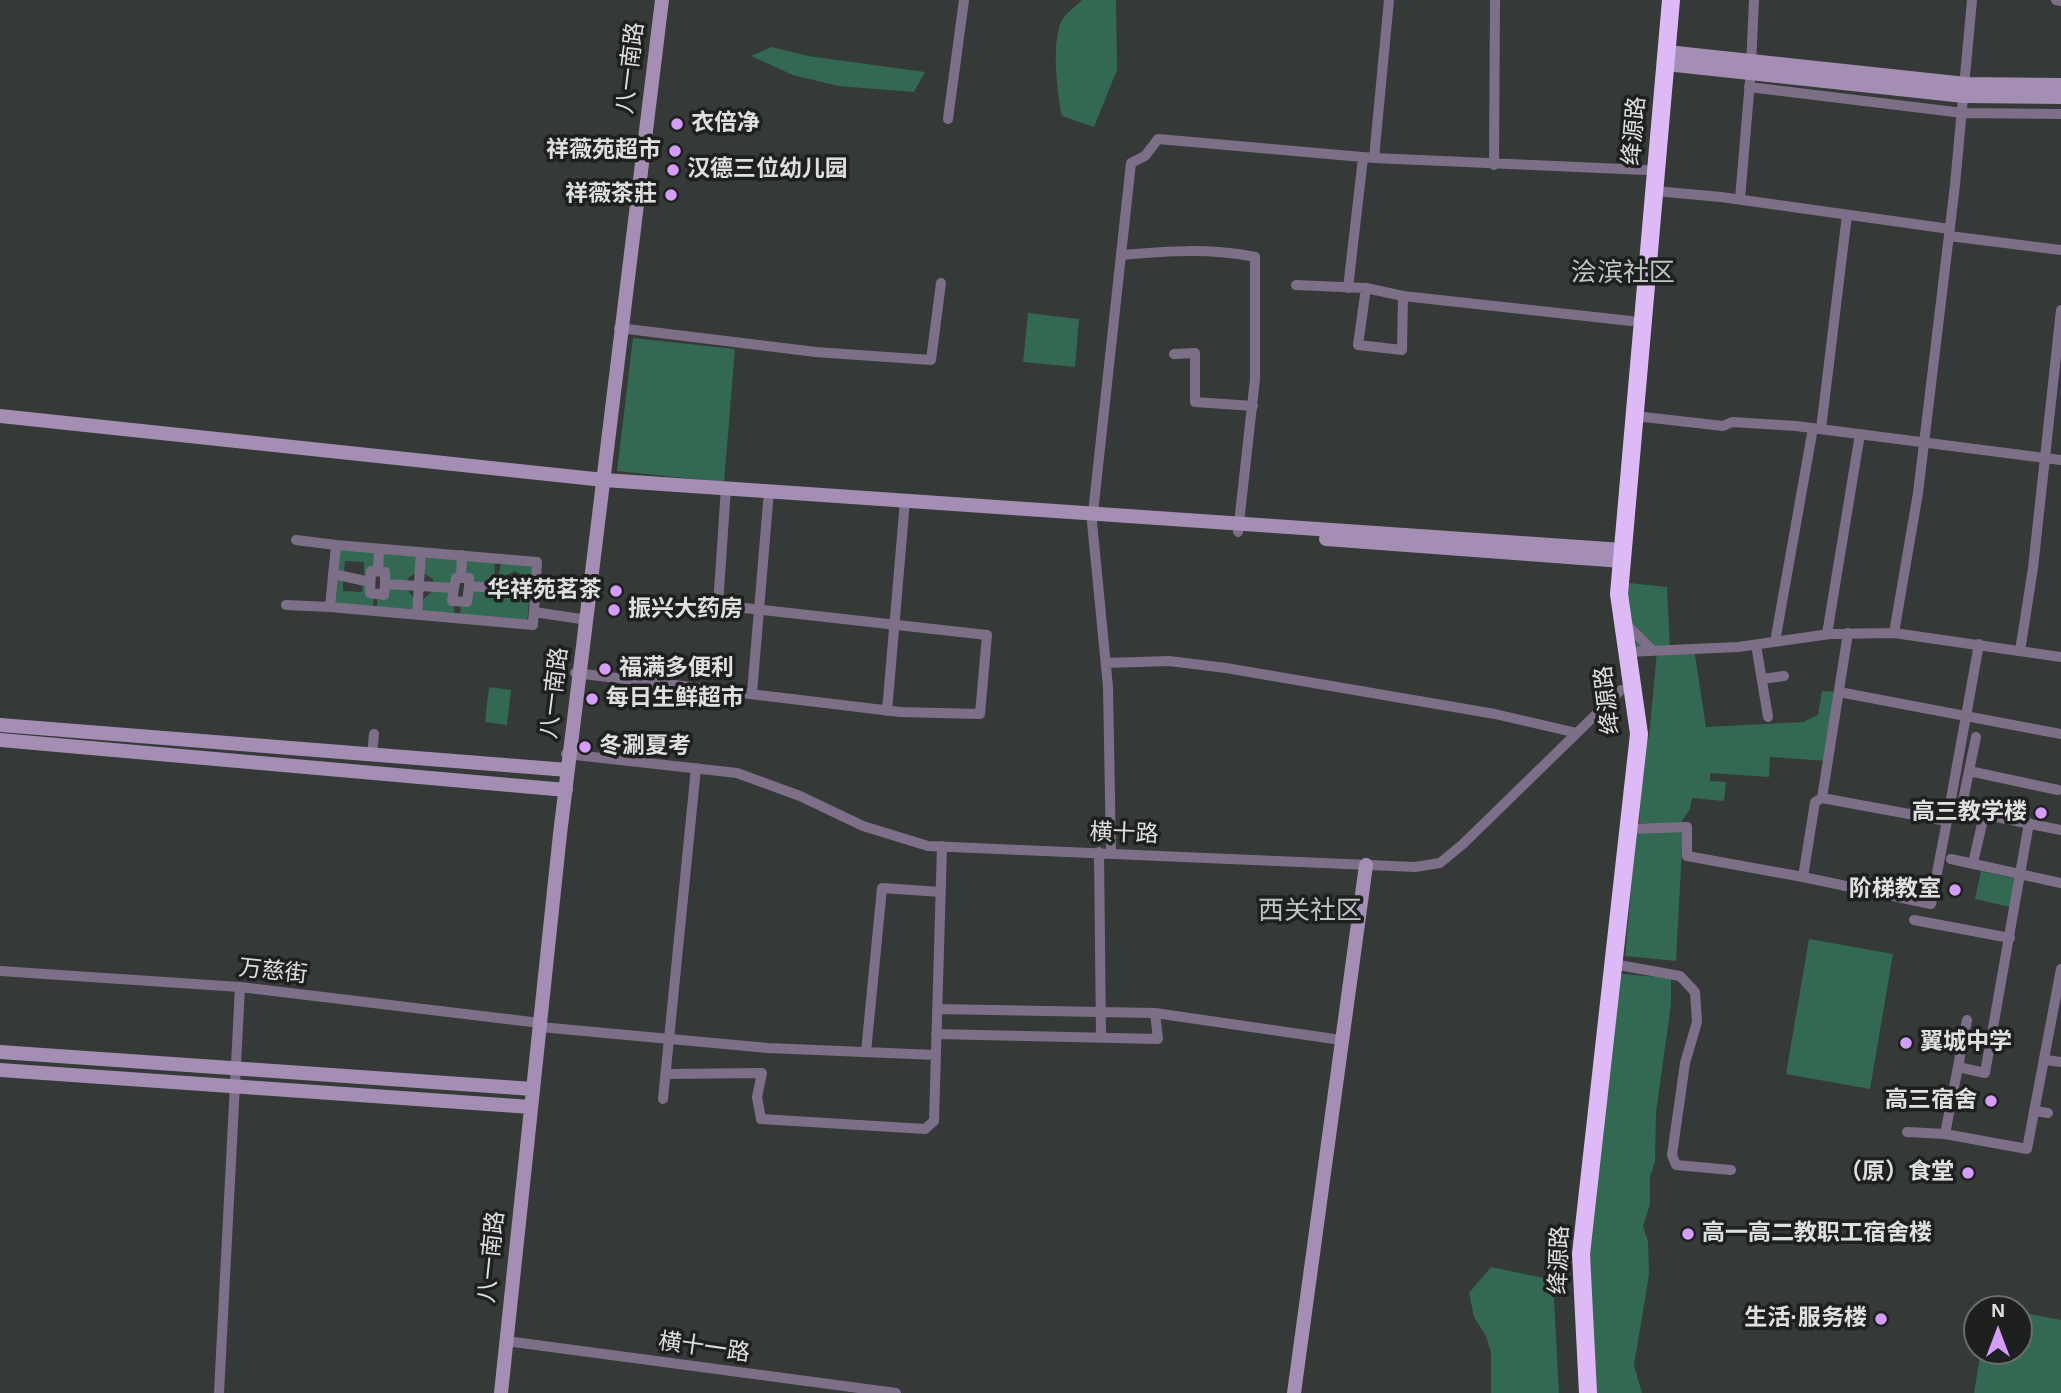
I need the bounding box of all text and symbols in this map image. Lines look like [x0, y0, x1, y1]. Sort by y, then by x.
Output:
street label: 八一南路 [612, 21, 650, 115]
street label: 绛源路 [1618, 95, 1652, 167]
place label: 衣倍净 [691, 110, 760, 138]
marker: 衣倍净 [669, 116, 685, 132]
place label: 祥薇苑超市 [546, 137, 661, 165]
marker: 祥薇苑超市 [667, 143, 683, 159]
place label: 汉德三位幼儿园 [687, 156, 848, 184]
marker: 汉德三位幼儿园 [665, 162, 681, 178]
place label: 祥薇茶莊 [565, 181, 657, 209]
marker: 祥薇茶莊 [663, 187, 679, 203]
district label: 浍滨社区 [1571, 258, 1675, 290]
place label: 华祥苑茗茶 [487, 577, 602, 605]
marker: 华祥苑茗茶 [608, 583, 624, 599]
place label: 振兴大药房 [628, 596, 743, 624]
marker: 振兴大药房 [606, 602, 622, 618]
street label: 八一南路 [536, 646, 574, 740]
place label: 福满多便利 [619, 655, 734, 683]
marker: 福满多便利 [597, 661, 613, 677]
street label: 绛源路 [1590, 664, 1626, 736]
place label: 每日生鲜超市 [606, 685, 744, 713]
marker: 每日生鲜超市 [584, 691, 600, 707]
place label: 冬涮夏考 [599, 733, 691, 761]
marker: 冬涮夏考 [577, 739, 593, 755]
place label: 高三教学楼 [1912, 799, 2027, 827]
marker: 高三教学楼 [2033, 805, 2049, 821]
street label: 横十路 [1089, 819, 1159, 849]
place label: 阶梯教室 [1849, 876, 1941, 904]
marker: 阶梯教室 [1947, 882, 1963, 898]
district label: 西关社区 [1258, 896, 1362, 928]
street label: 万慈街 [237, 955, 309, 989]
place label: 翼城中学 [1920, 1029, 2012, 1057]
marker: 翼城中学 [1898, 1035, 1914, 1051]
place label: 高三宿舍 [1885, 1087, 1977, 1115]
marker: 高三宿舍 [1983, 1093, 1999, 1109]
place label: （原）食堂 [1839, 1159, 1954, 1187]
marker: （原）食堂 [1960, 1165, 1976, 1181]
street label: 八一南路 [473, 1210, 511, 1304]
place label: 高一高二教职工宿舍楼 [1702, 1220, 1932, 1248]
street label: 绛源路 [1545, 1225, 1575, 1295]
marker: 高一高二教职工宿舍楼 [1680, 1226, 1696, 1242]
north arrow [1963, 1295, 2033, 1365]
text: N [1991, 1300, 2005, 1321]
place label: 生活·服务楼 [1744, 1305, 1867, 1333]
marker: 生活·服务楼 [1873, 1311, 1889, 1327]
street label: 横十一路 [657, 1328, 751, 1368]

